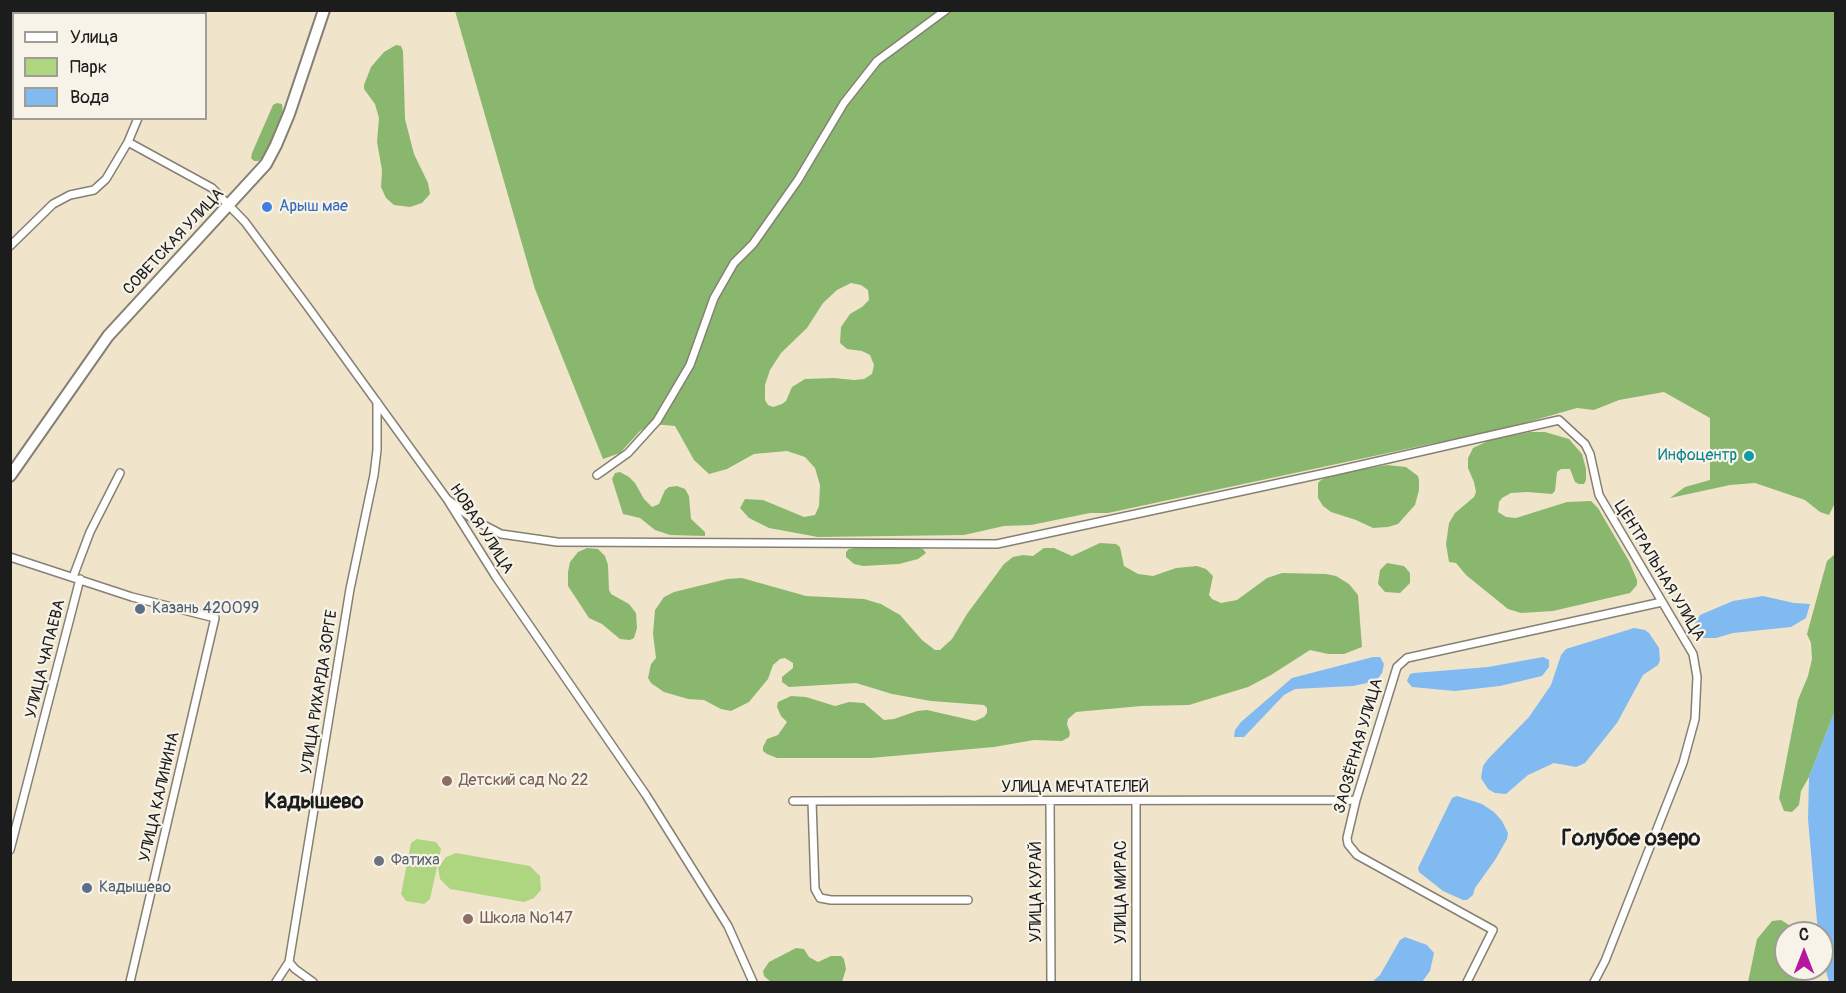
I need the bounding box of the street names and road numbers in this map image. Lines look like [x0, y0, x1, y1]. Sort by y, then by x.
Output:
street label: СОВЕТСКАЯ УЛИЦА [120, 185, 228, 299]
street label: НОВАЯ УЛИЦА [445, 481, 517, 577]
street label: ЦЕНТРАЛЬНАЯ УЛИЦА [1610, 497, 1708, 645]
street label: УЛИЦА ЧАПАЕВА [22, 598, 70, 720]
street label: УЛИЦА РИХАРДА ЗОРГЕ [298, 609, 342, 775]
street label: ЗАОЗЁРНАЯ УЛИЦА [1331, 676, 1387, 816]
street label: УЛИЦА КАЛИНИНА [136, 730, 184, 864]
street label: УЛИЦА МЕЧТАТЕЛЕЙ [1001, 778, 1149, 798]
street label: УЛИЦА МИРАС [1112, 840, 1132, 944]
street label: УЛИЦА КУРАЙ [1027, 842, 1047, 942]

